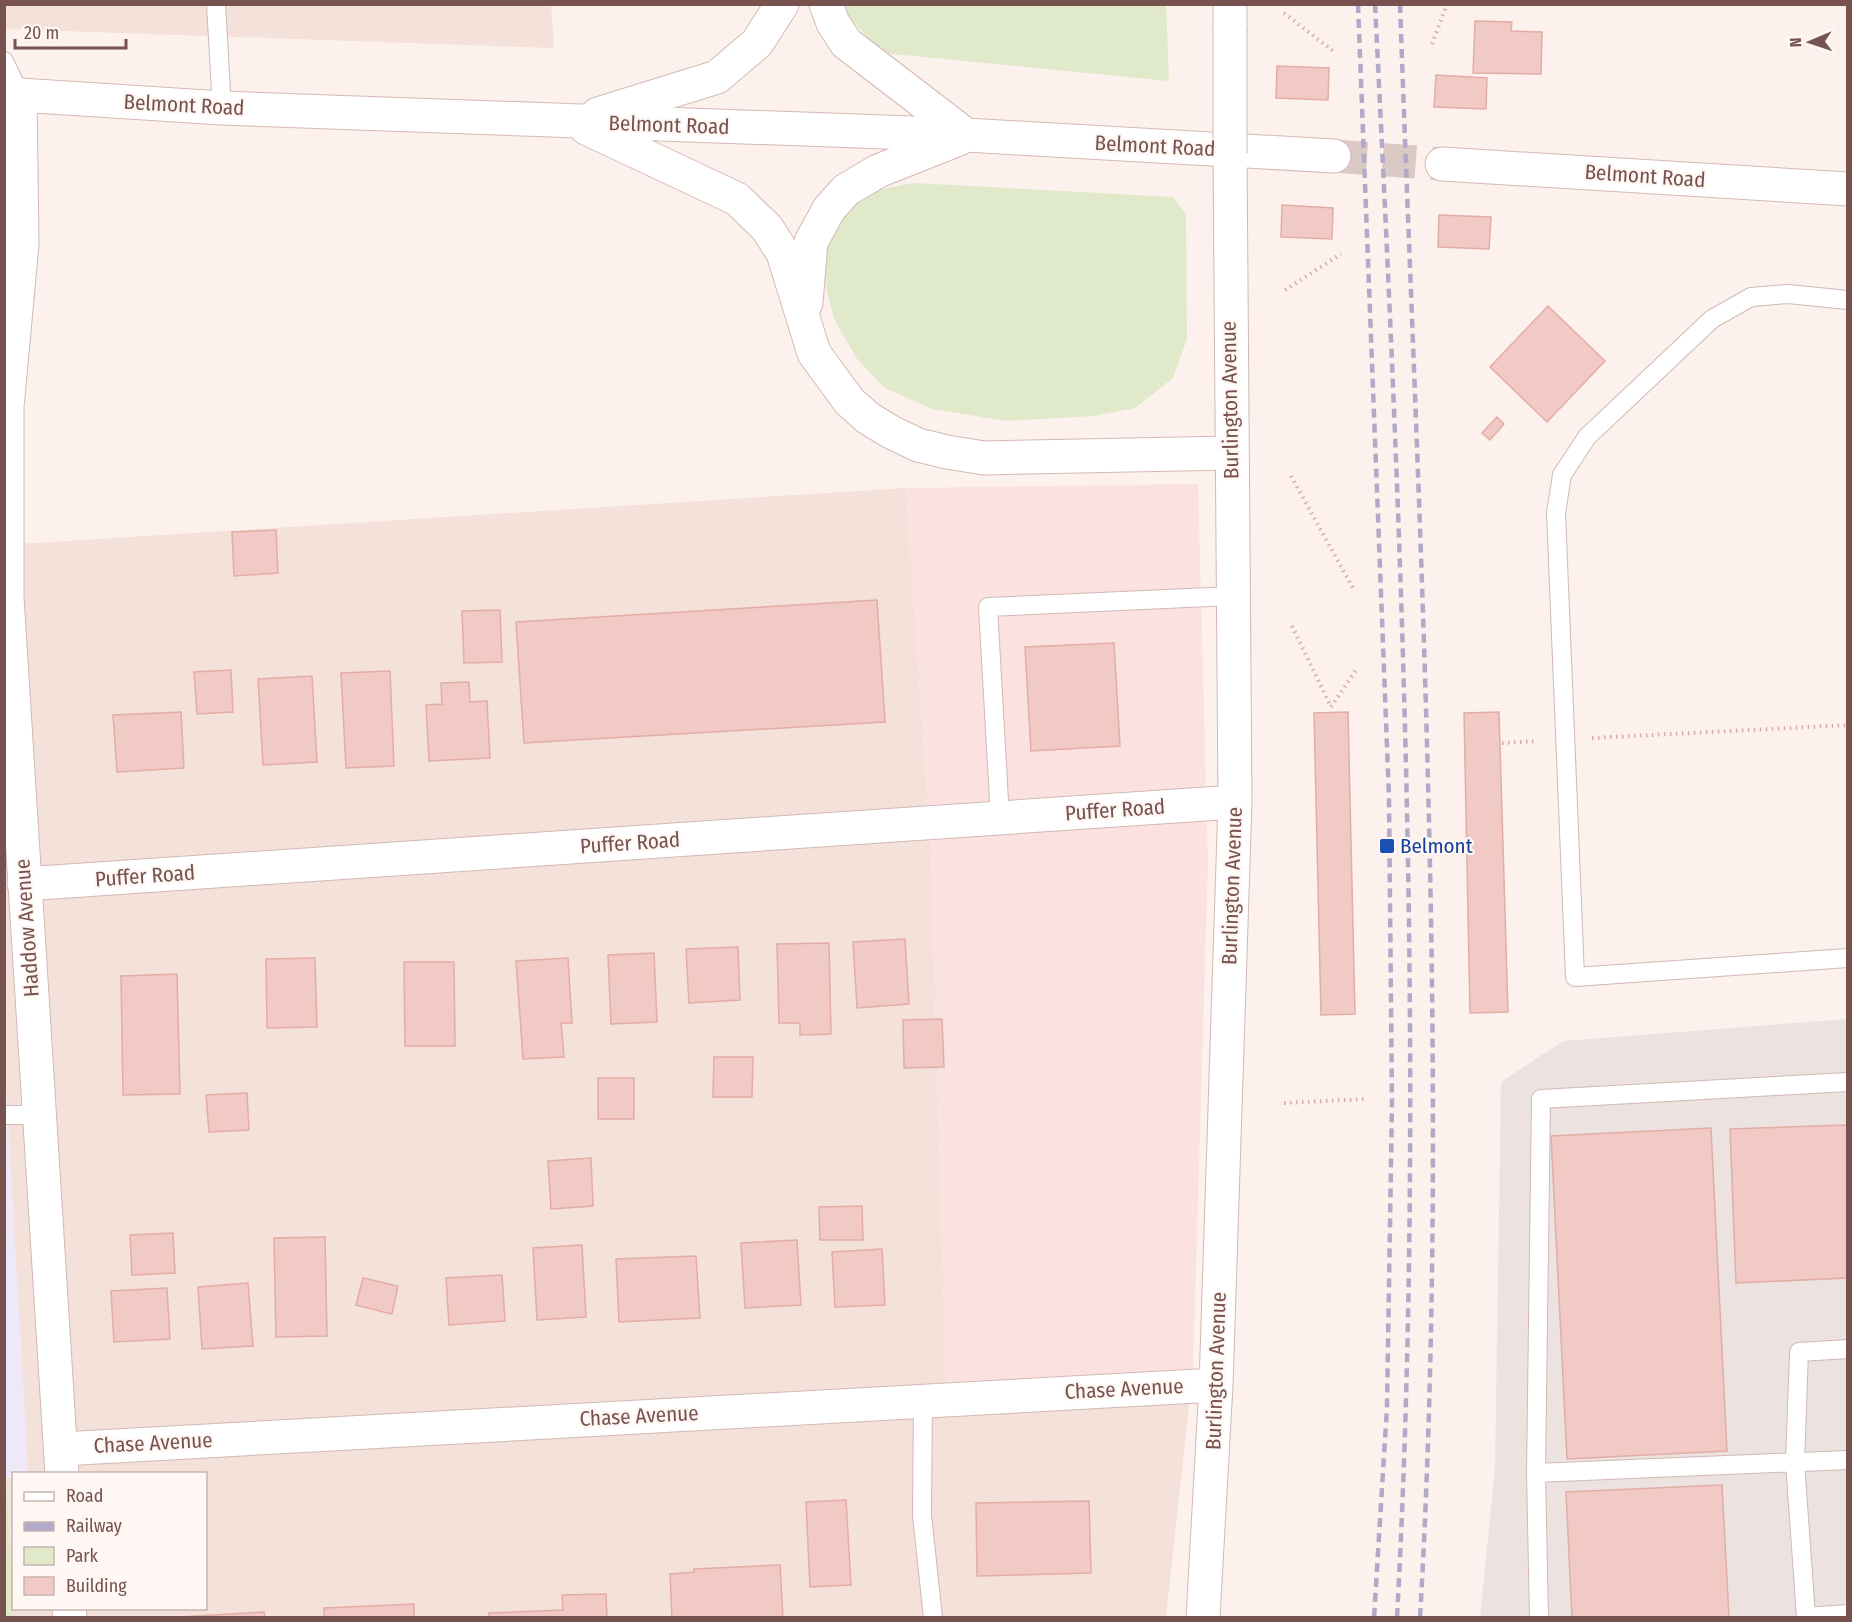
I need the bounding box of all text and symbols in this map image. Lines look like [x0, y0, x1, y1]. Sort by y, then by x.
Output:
scale bar [15, 12, 126, 50]
north arrow [1780, 12, 1840, 72]
text: 20 m [24, 22, 59, 44]
text: N [1786, 37, 1805, 48]
street label: Belmont Road [123, 89, 245, 121]
street label: Belmont Road [608, 110, 730, 140]
street label: Belmont Road [1094, 130, 1216, 162]
street label: Belmont Road [1584, 159, 1706, 193]
street label: Burlington Avenue [1216, 321, 1244, 479]
street label: Puffer Road [1064, 794, 1166, 826]
street label: Burlington Avenue [1216, 806, 1248, 966]
street label: Puffer Road [579, 827, 681, 859]
place label: Belmont [1400, 833, 1473, 859]
marker: Belmont [1378, 837, 1396, 855]
street label: Haddow Avenue [9, 858, 45, 998]
street label: Puffer Road [94, 860, 196, 892]
street label: Burlington Avenue [1200, 1291, 1232, 1451]
street label: Chase Avenue [1064, 1373, 1184, 1405]
street label: Chase Avenue [579, 1400, 699, 1432]
street label: Chase Avenue [93, 1427, 213, 1459]
legend [12, 1472, 207, 1610]
text: Road [66, 1485, 103, 1507]
text: Railway [66, 1515, 122, 1537]
text: Park [66, 1545, 99, 1567]
text: Building [66, 1575, 127, 1597]

